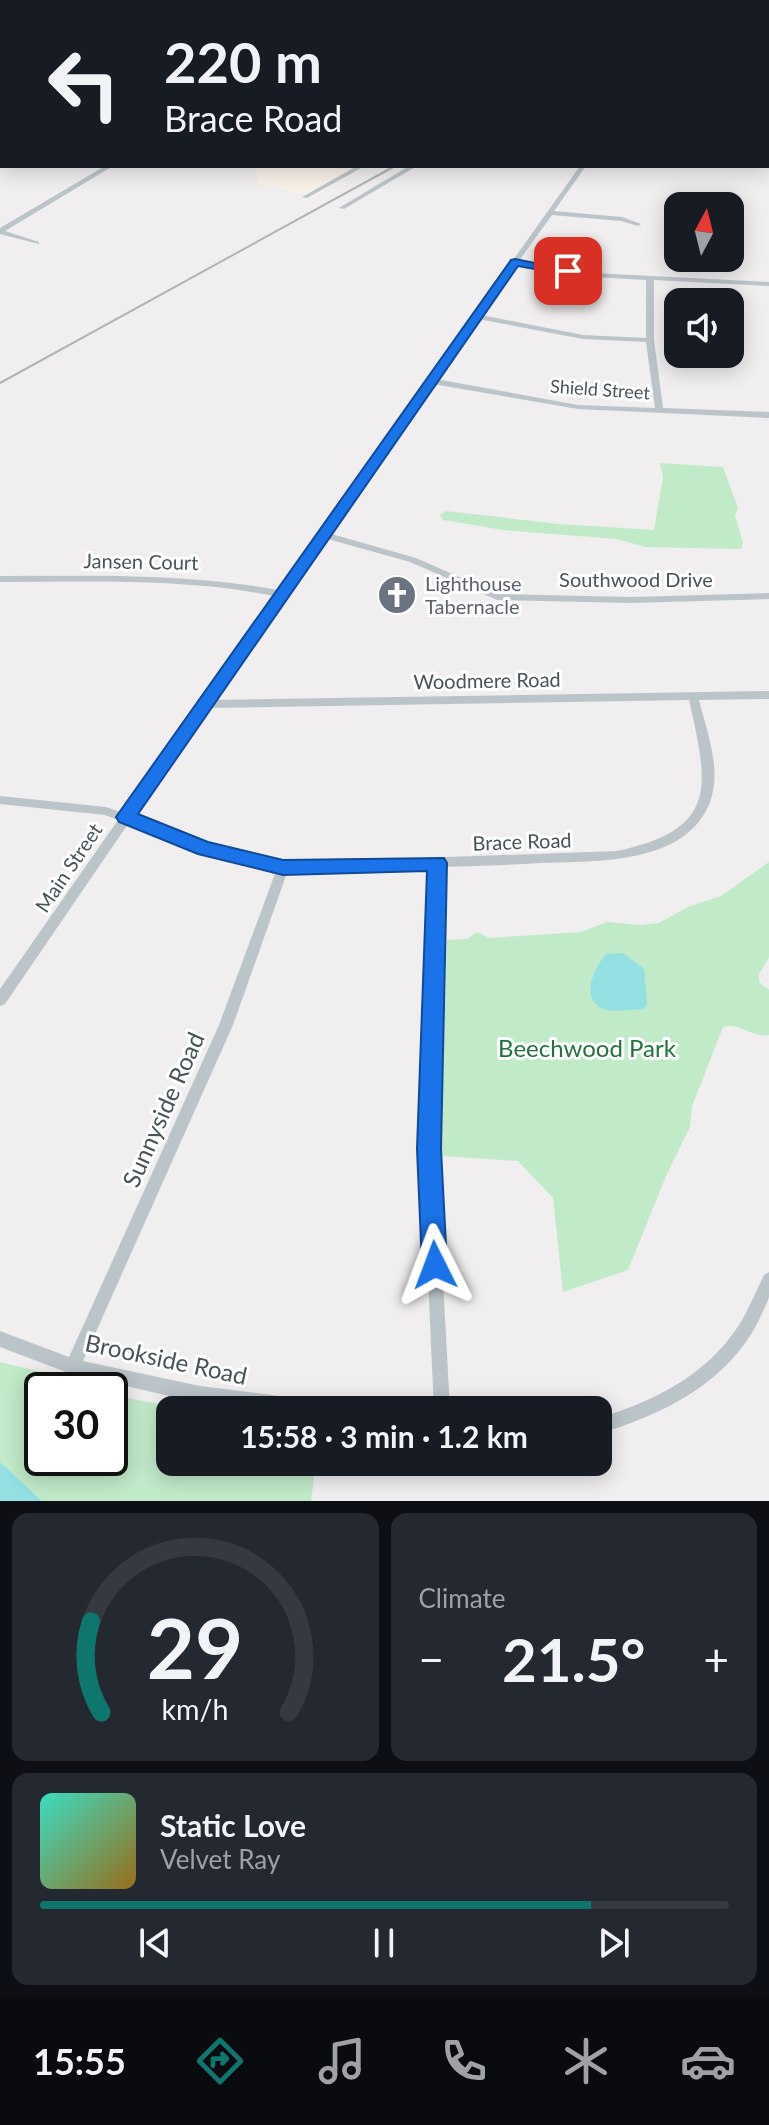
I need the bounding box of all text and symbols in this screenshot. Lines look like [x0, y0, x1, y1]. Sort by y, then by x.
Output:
text: 220 m [164, 28, 322, 95]
icon: left [32, 32, 136, 136]
text: Brace Road [164, 96, 343, 140]
north arrow [664, 192, 744, 272]
map controls [664, 192, 744, 368]
pin [534, 237, 602, 305]
icon: arrive [546, 249, 590, 293]
button: sound [664, 288, 744, 368]
street label: Shield Street [550, 375, 651, 403]
street label: Jansen Court [83, 548, 199, 574]
street label: Southwood Drive [559, 567, 713, 591]
place label: Lighthouse Tabernacle [425, 571, 522, 618]
church icon: Lighthouse Tabernacle [376, 574, 418, 616]
street label: Woodmere Road [413, 667, 561, 693]
street label: Main Street [30, 818, 107, 916]
street label: Brace Road [472, 827, 572, 855]
street label: Sunnyside Road [116, 1027, 210, 1191]
park label: Beechwood Park [498, 1033, 677, 1062]
position arrow [393, 1223, 477, 1307]
street label: Brookside Road [83, 1327, 250, 1390]
speed limit sign: 30 [24, 1372, 128, 1476]
text: 15:58 · 3 min · 1.2 km [240, 1418, 528, 1454]
text: Climate [419, 1582, 505, 1614]
text: 29 [147, 1597, 244, 1697]
text: 21.5° [502, 1623, 646, 1695]
text: − [419, 1633, 444, 1685]
text: + [703, 1633, 729, 1685]
text: km/h [162, 1692, 229, 1726]
text: Static Love [160, 1807, 306, 1843]
text: Velvet Ray [160, 1843, 280, 1875]
icon: previous [133, 1921, 177, 1965]
icon: pause [362, 1921, 406, 1965]
icon: next [592, 1921, 636, 1965]
icon: directions [192, 2033, 248, 2089]
icon: music [314, 2033, 370, 2089]
icon: phone [436, 2033, 492, 2089]
icon: climate [558, 2033, 614, 2089]
icon: car [680, 2033, 736, 2089]
text: 15:55 [33, 2039, 126, 2083]

